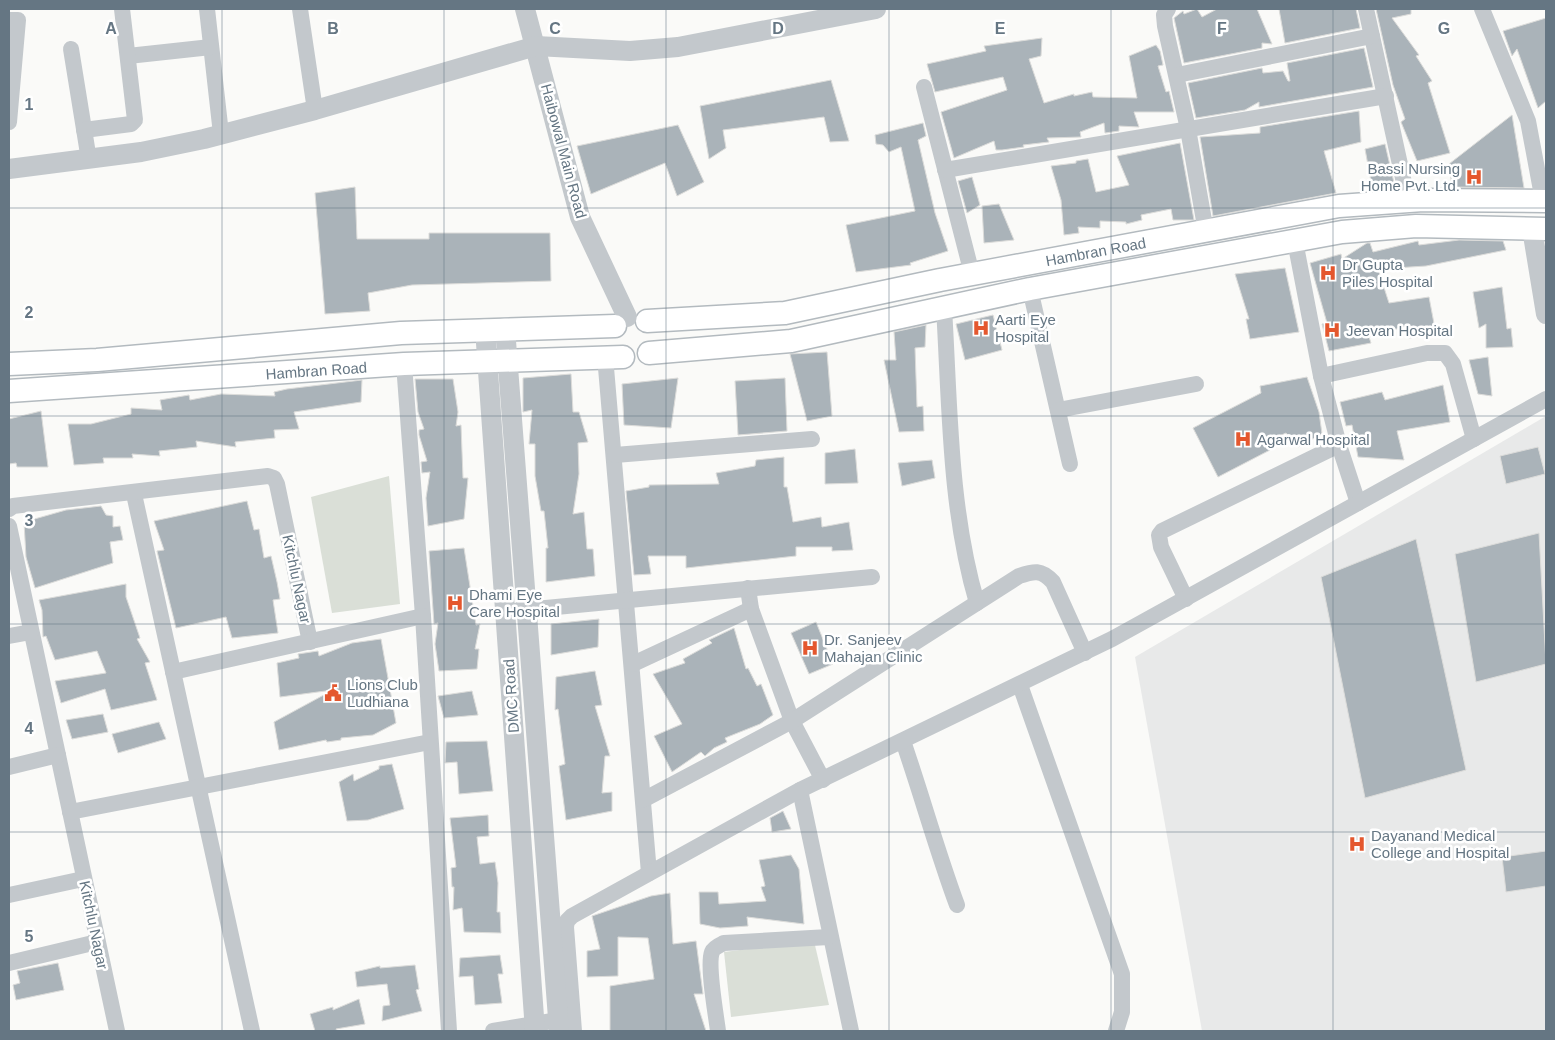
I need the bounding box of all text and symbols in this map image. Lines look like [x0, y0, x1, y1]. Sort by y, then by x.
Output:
text: A [105, 20, 117, 37]
text: B [327, 20, 339, 37]
text: C [549, 20, 561, 37]
text: D [772, 20, 784, 37]
text: E [995, 20, 1006, 37]
text: F [1217, 20, 1227, 37]
text: G [1438, 20, 1450, 37]
street label: Haibowal Main Road [538, 82, 590, 220]
text: 1 [25, 96, 34, 113]
place label: Bassi Nursing Home Pvt. Ltd. [1361, 160, 1460, 194]
hospital icon: Bassi Nursing Home Pvt. Ltd. [1464, 167, 1484, 187]
street label: Hambran Road [1044, 233, 1147, 269]
place label: Dr Gupta Piles Hospital [1342, 256, 1433, 290]
hospital icon: Dr Gupta Piles Hospital [1318, 263, 1338, 283]
text: 2 [25, 304, 34, 321]
place label: Aarti Eye Hospital [995, 311, 1056, 345]
hospital icon: Aarti Eye Hospital [971, 318, 991, 338]
hospital icon: Jeevan Hospital [1322, 320, 1342, 340]
place label: Jeevan Hospital [1346, 322, 1453, 339]
street label: Hambran Road [265, 358, 368, 382]
hospital icon: Agarwal Hospital [1233, 429, 1253, 449]
place label: Agarwal Hospital [1257, 431, 1370, 448]
text: 3 [25, 512, 34, 529]
street label: Kitchlu Nagar [279, 533, 315, 625]
place label: Dhami Eye Care Hospital [469, 586, 560, 620]
hospital icon: Dhami Eye Care Hospital [445, 593, 465, 613]
place label: Dr. Sanjeev Mahajan Clinic [824, 631, 923, 665]
hospital icon: Dr. Sanjeev Mahajan Clinic [800, 638, 820, 658]
street label: DMC Road [500, 658, 522, 734]
place label: Lions Club Ludhiana [347, 676, 418, 710]
public building icon: Lions Club Ludhiana [323, 683, 343, 703]
text: 4 [25, 720, 34, 737]
place label: Dayanand Medical College and Hospital [1371, 827, 1509, 861]
hospital icon: Dayanand Medical College and Hospital [1347, 834, 1367, 854]
street label: Kitchlu Nagar [76, 879, 112, 971]
text: 5 [25, 928, 34, 945]

